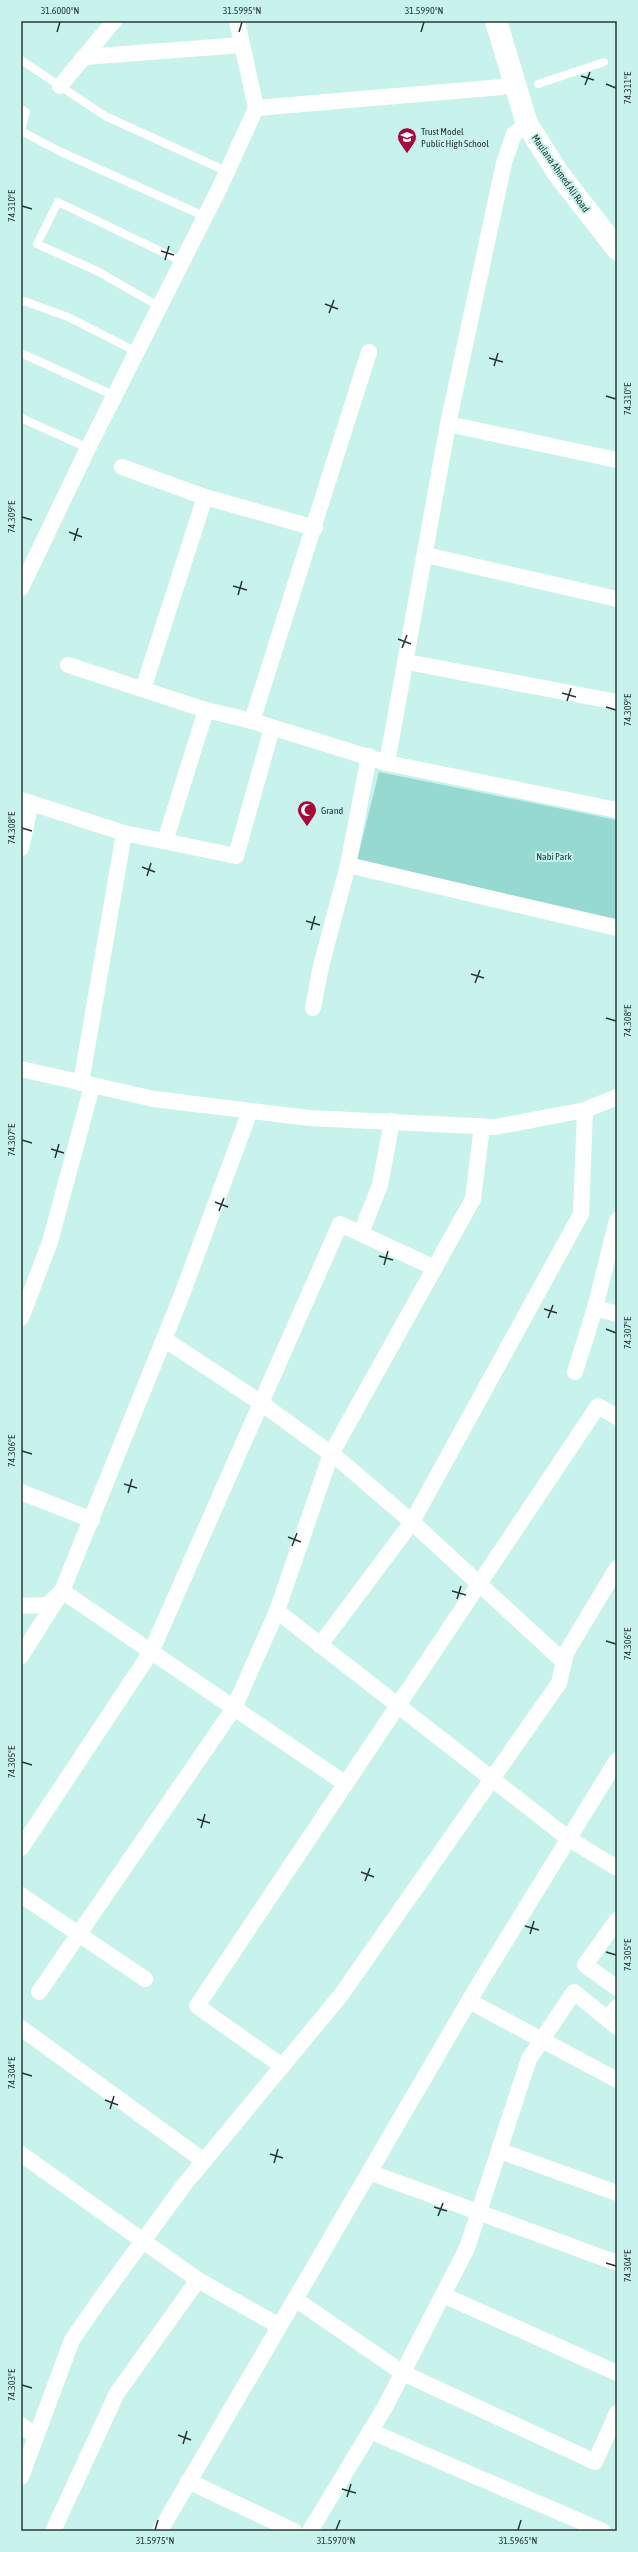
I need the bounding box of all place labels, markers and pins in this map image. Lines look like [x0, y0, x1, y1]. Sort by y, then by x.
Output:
school or university icon: Trust Model Public High School [396, 126, 418, 154]
place label: Trust Model Public High School [421, 126, 489, 149]
mosque icon: Grand [296, 799, 318, 827]
place label: Grand [321, 805, 344, 816]

